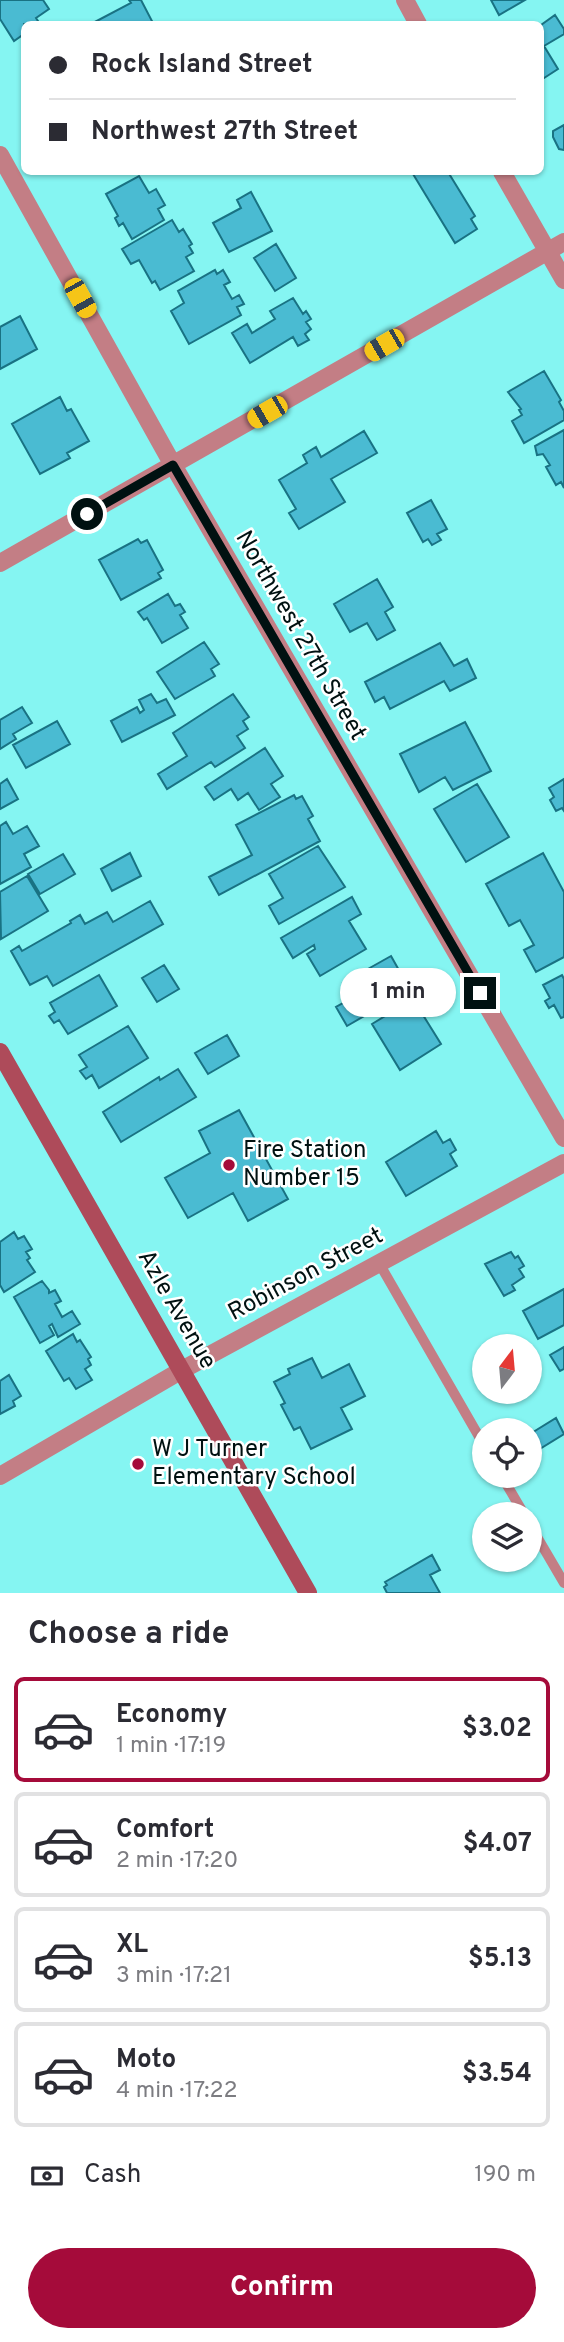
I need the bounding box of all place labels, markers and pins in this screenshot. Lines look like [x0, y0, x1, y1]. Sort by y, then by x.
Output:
place label: Fire Station Number 15 [243, 1136, 367, 1194]
marker: Fire Station Number 15 [221, 1157, 237, 1173]
place label: W J Turner Elementary School [152, 1435, 356, 1493]
marker: W J Turner Elementary School [130, 1456, 146, 1472]

